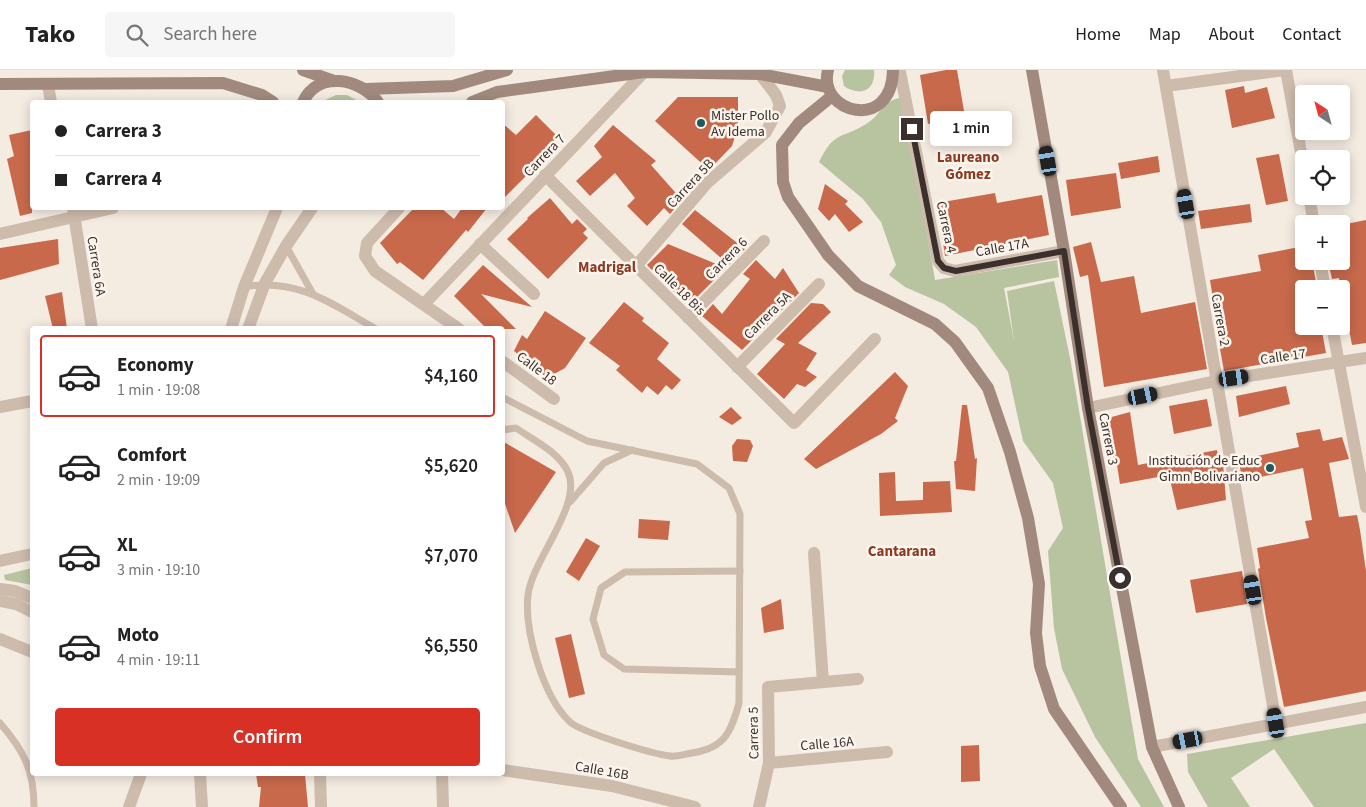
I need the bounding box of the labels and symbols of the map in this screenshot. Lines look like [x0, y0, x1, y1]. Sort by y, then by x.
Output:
north arrow [1295, 85, 1350, 140]
place label: Mister Pollo Av Idema [711, 106, 779, 142]
callout: 1 min [930, 112, 1012, 146]
marker: Mister Pollo Av Idema [695, 117, 707, 129]
route end [901, 118, 923, 140]
street label: Carrera 7 [519, 130, 570, 182]
car [1038, 145, 1057, 177]
district label: Laureano Gómez [937, 147, 999, 185]
street label: Carrera 5B [663, 154, 719, 213]
car [1176, 188, 1195, 220]
street label: Carrera 4 [931, 199, 961, 255]
street label: Carrera 6 [701, 233, 753, 284]
street label: Calle 17A [974, 233, 1031, 262]
street label: Carrera 6A [81, 235, 111, 298]
district label: Madrigal [578, 257, 637, 278]
street label: Calle 18 Bis [649, 259, 710, 320]
street label: Carrera 5A [739, 287, 796, 344]
street label: Carrera 2 [1206, 292, 1234, 348]
street label: Calle 17 [1259, 344, 1307, 370]
street label: Calle 18 [512, 347, 561, 391]
car [1218, 368, 1249, 388]
car [1126, 386, 1159, 406]
street label: Carrera 3 [1093, 411, 1123, 467]
place label: Institución de Educ Gimn Bolivariano [1148, 451, 1261, 487]
marker: Institución de Educ Gimn Bolivariano [1264, 462, 1276, 474]
district label: Cantarana [868, 541, 936, 562]
route start [1109, 567, 1131, 589]
car [1243, 574, 1262, 606]
street label: Carrera 5 [744, 706, 764, 760]
car [1266, 707, 1285, 739]
car [1171, 730, 1204, 750]
street label: Calle 16A [800, 732, 855, 756]
street label: Calle 16B [573, 756, 630, 786]

